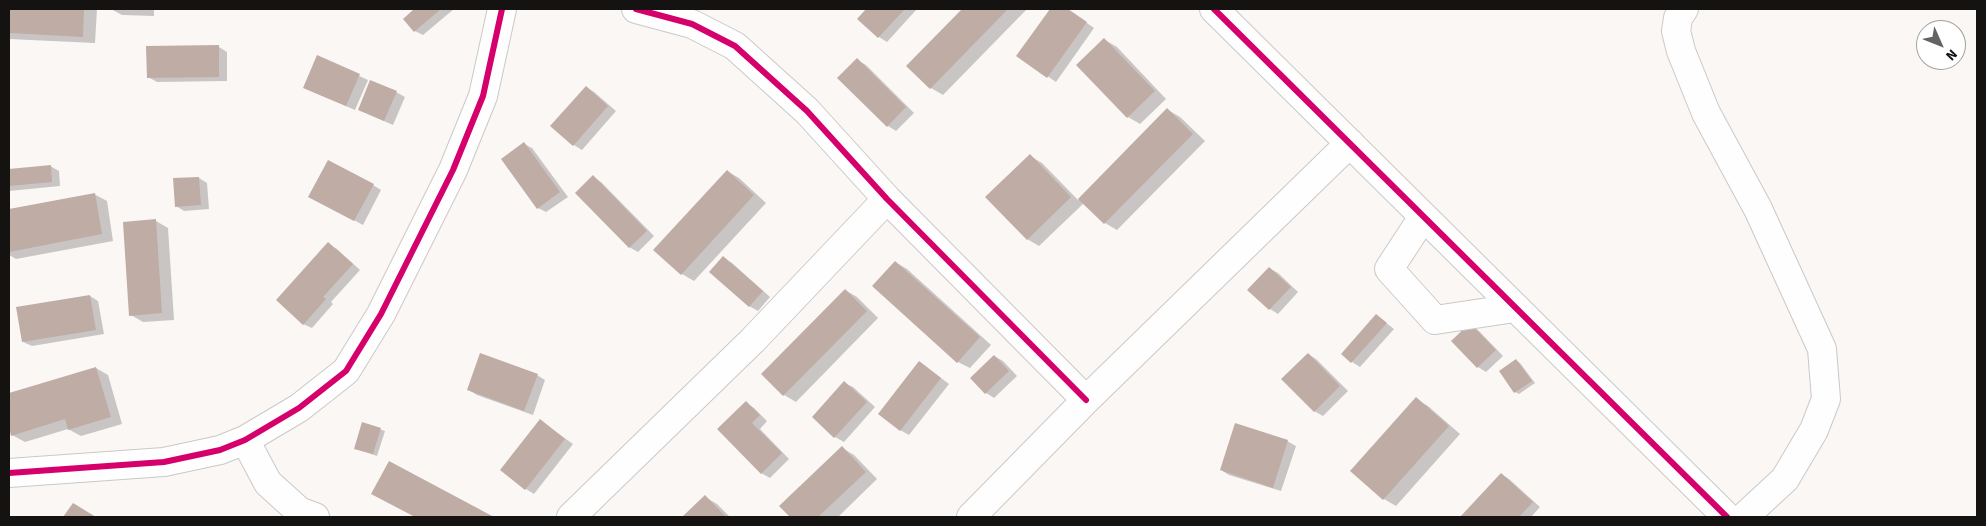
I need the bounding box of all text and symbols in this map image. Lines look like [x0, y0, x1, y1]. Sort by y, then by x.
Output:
north arrow [1916, 20, 1966, 70]
text: N [1941, 44, 1961, 65]

